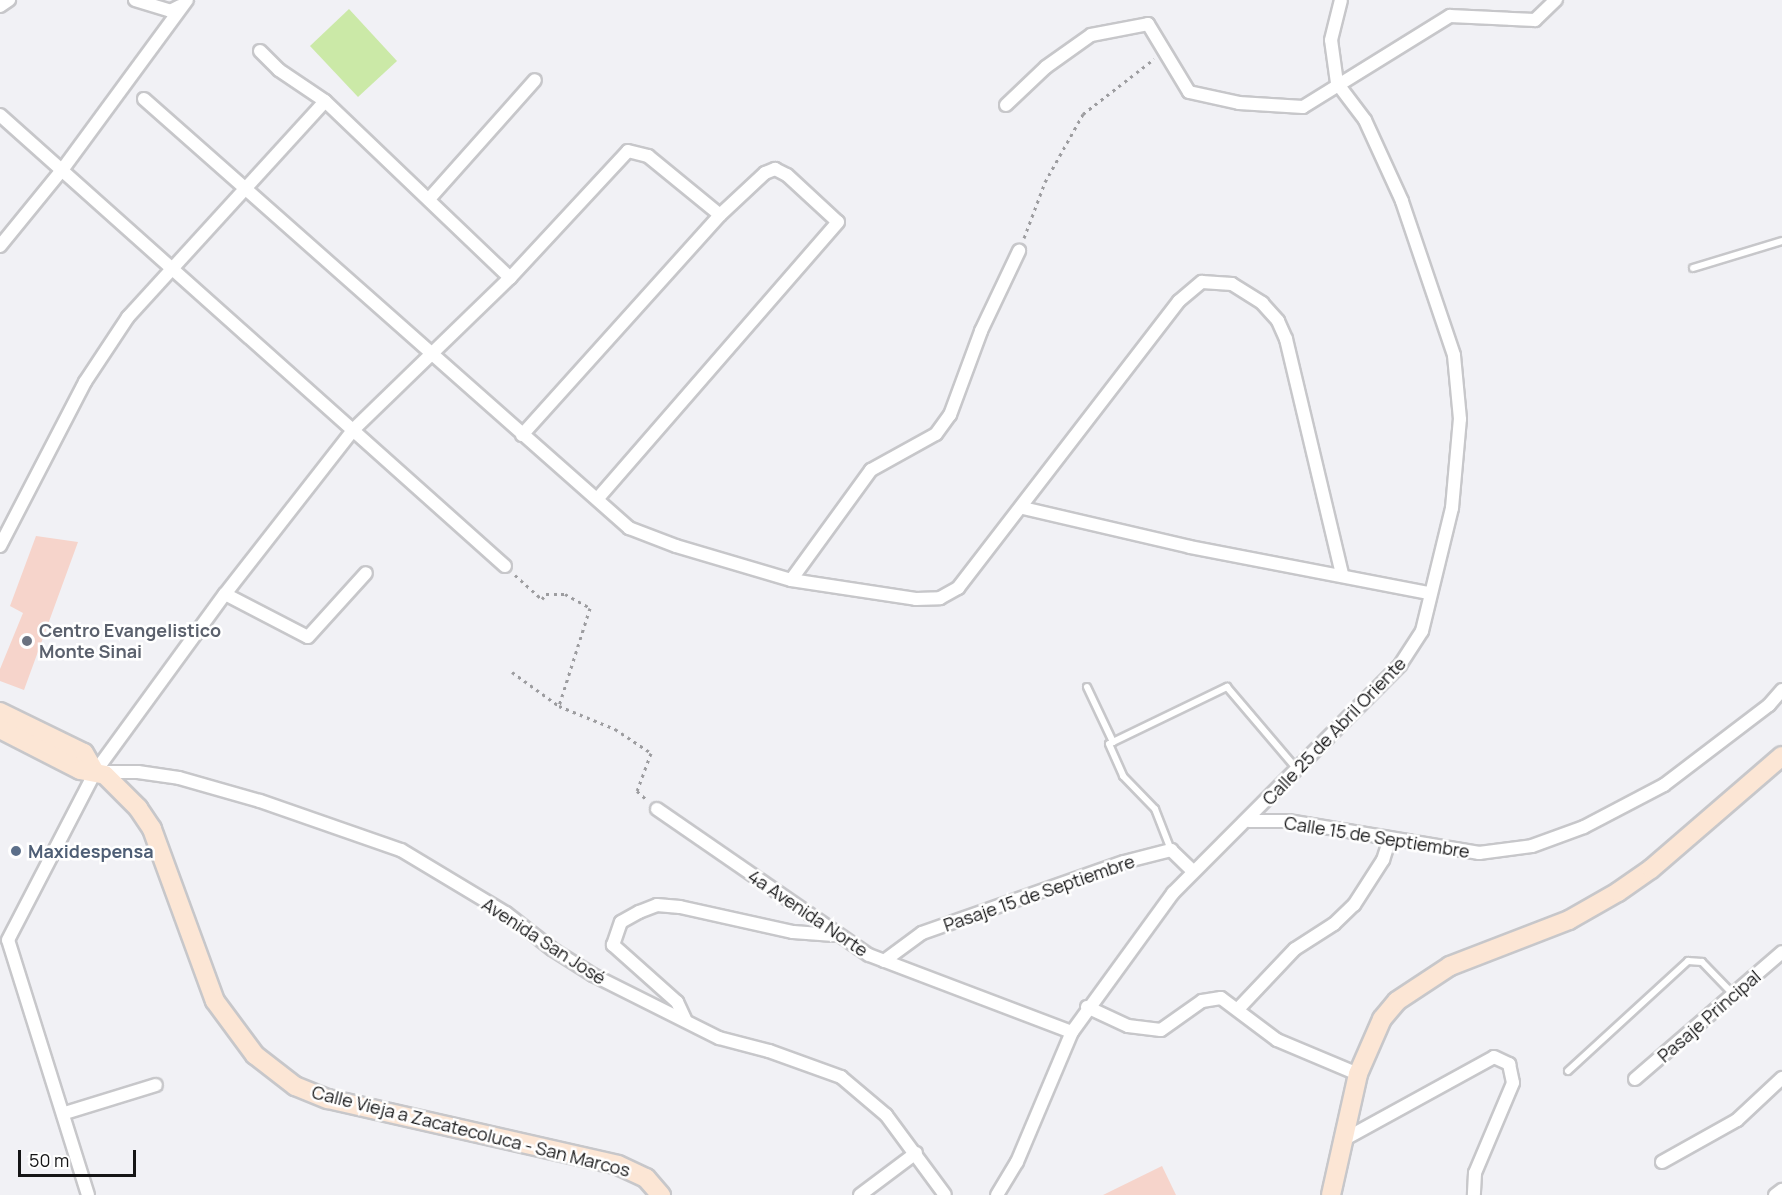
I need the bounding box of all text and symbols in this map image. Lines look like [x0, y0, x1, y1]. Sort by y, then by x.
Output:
place label: Centro Evangelistico Monte Sinai [39, 620, 221, 662]
marker: Centro Evangelistico Monte Sinai [20, 634, 34, 648]
street label: Calle 25 de Abril Oriente [1258, 653, 1410, 809]
street label: Calle 15 de Septiembre [1283, 812, 1471, 862]
place label: Maxidespensa [28, 840, 153, 862]
marker: Maxidespensa [9, 844, 23, 858]
street label: Pasaje 15 de Septiembre [941, 850, 1137, 936]
street label: 4a Avenida Norte [744, 865, 872, 961]
street label: Avenida San José [478, 893, 610, 989]
street label: Pasaje Principal [1653, 965, 1765, 1067]
street label: Calle Vieja a Zacatecoluca - San Marcos [310, 1081, 632, 1181]
scale bar [21, 1138, 140, 1176]
text: 50 m [29, 1148, 69, 1172]

